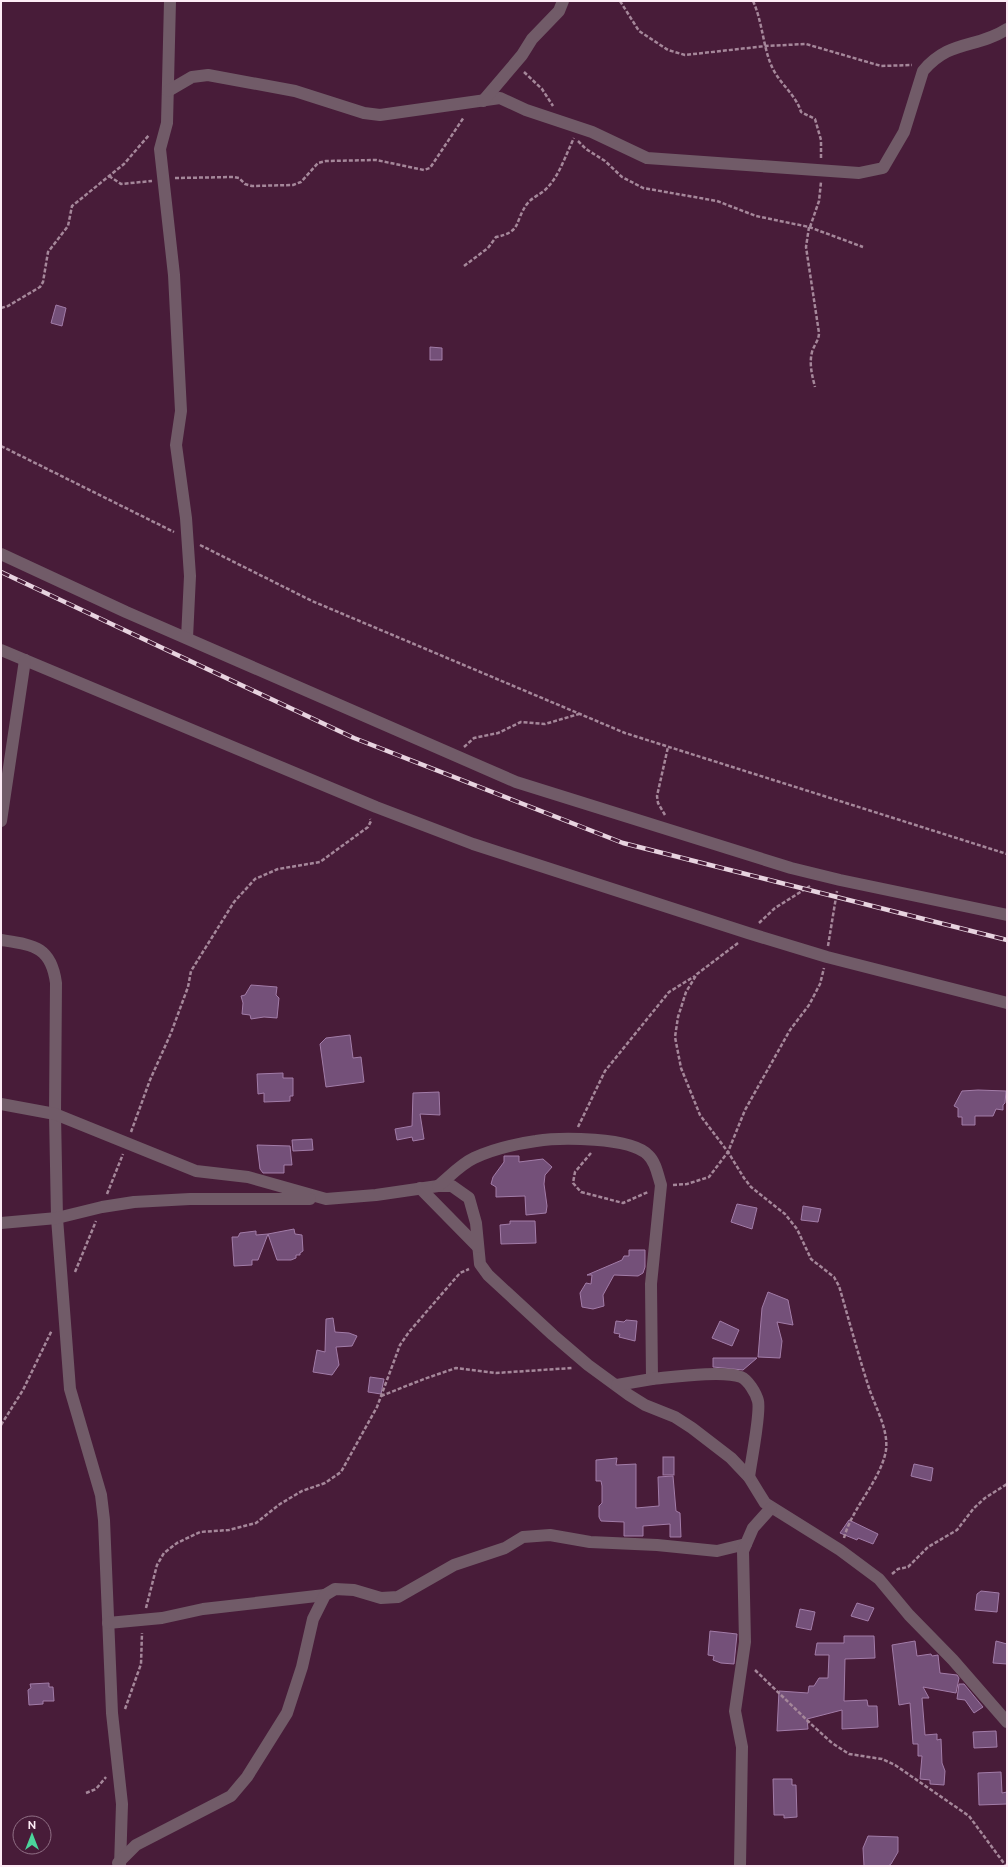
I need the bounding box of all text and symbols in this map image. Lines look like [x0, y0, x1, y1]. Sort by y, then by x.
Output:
north arrow [12, 1815, 52, 1855]
text: N [28, 1819, 36, 1832]

